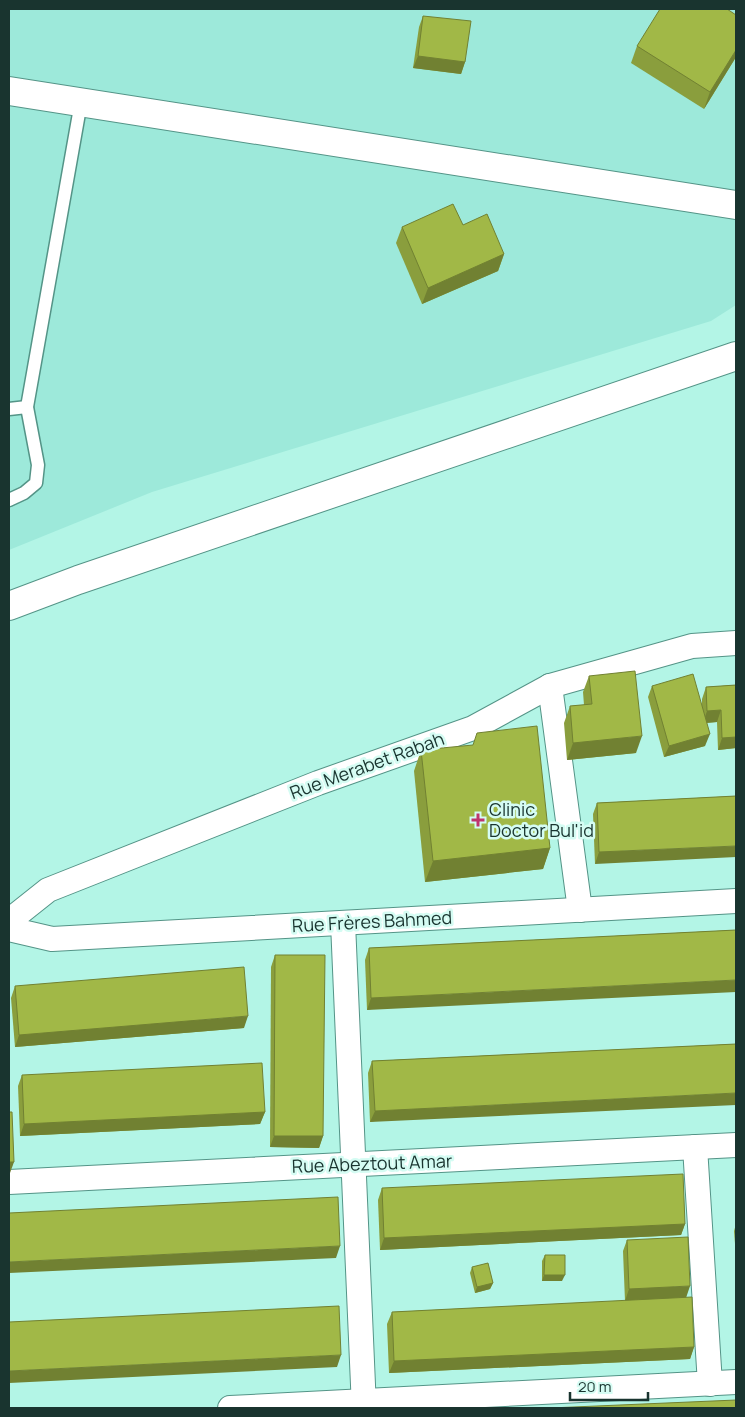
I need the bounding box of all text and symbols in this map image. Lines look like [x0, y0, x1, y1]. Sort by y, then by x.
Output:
street label: Rue Merabet Rabah [286, 726, 447, 804]
place label: Clinic Doctor Bul'id [489, 797, 594, 842]
marker: Clinic Doctor Bul'id [471, 813, 485, 827]
street label: Rue Frères Bahmed [291, 905, 453, 937]
street label: Rue Abeztout Amar [291, 1148, 453, 1178]
scale bar [570, 1370, 648, 1402]
text: 20 m [578, 1376, 611, 1397]

